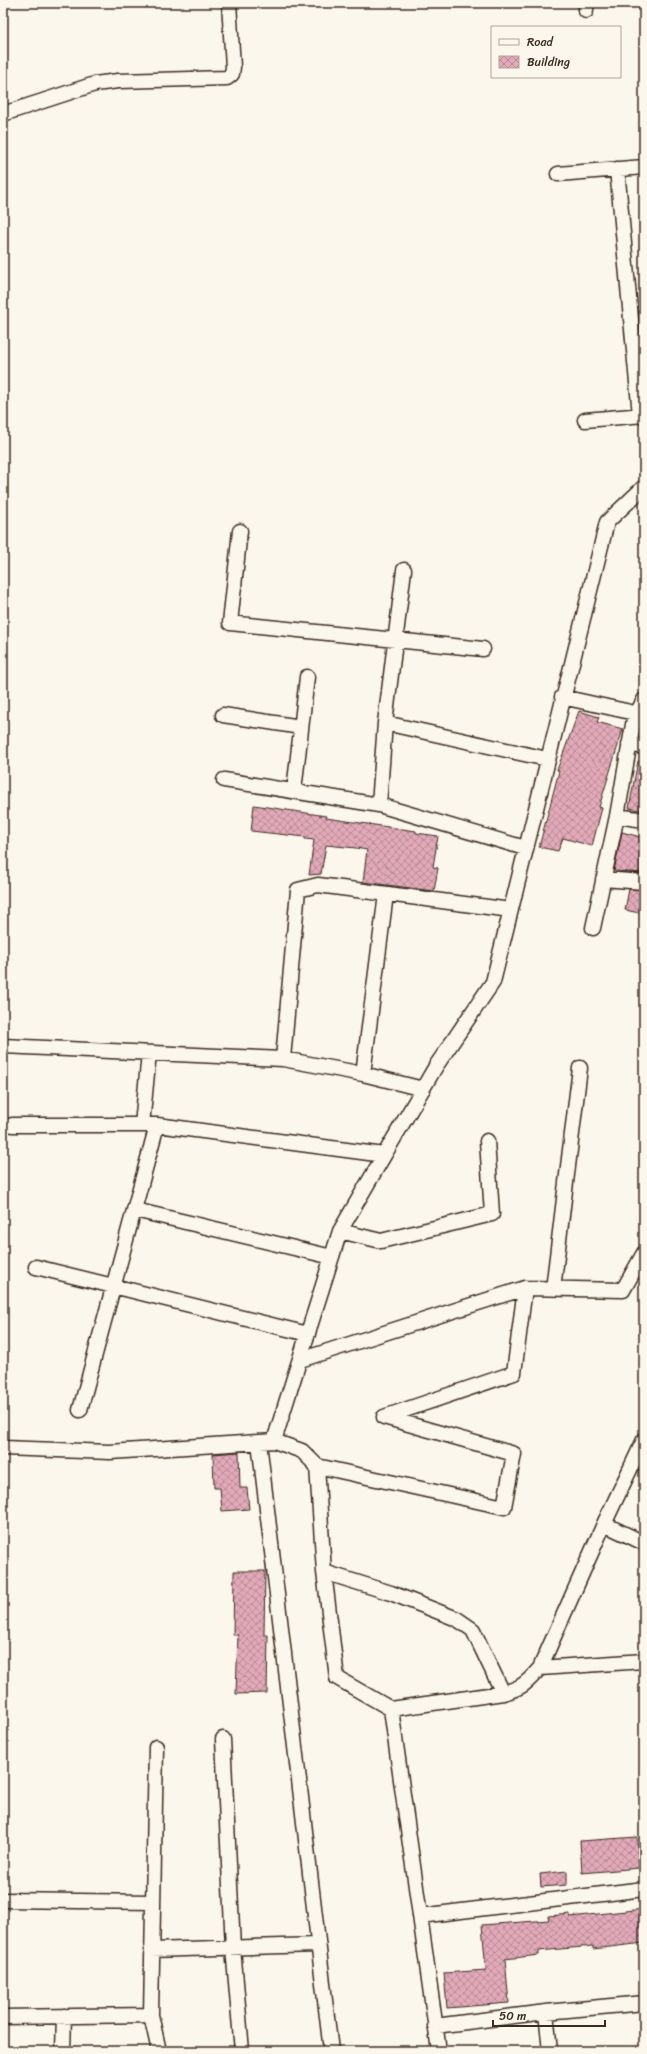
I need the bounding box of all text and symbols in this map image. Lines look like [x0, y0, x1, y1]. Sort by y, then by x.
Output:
legend [491, 26, 621, 78]
text: Road [527, 31, 554, 53]
text: Building [527, 51, 570, 73]
scale bar [493, 2002, 605, 2028]
text: 50 m [499, 2005, 526, 2027]

